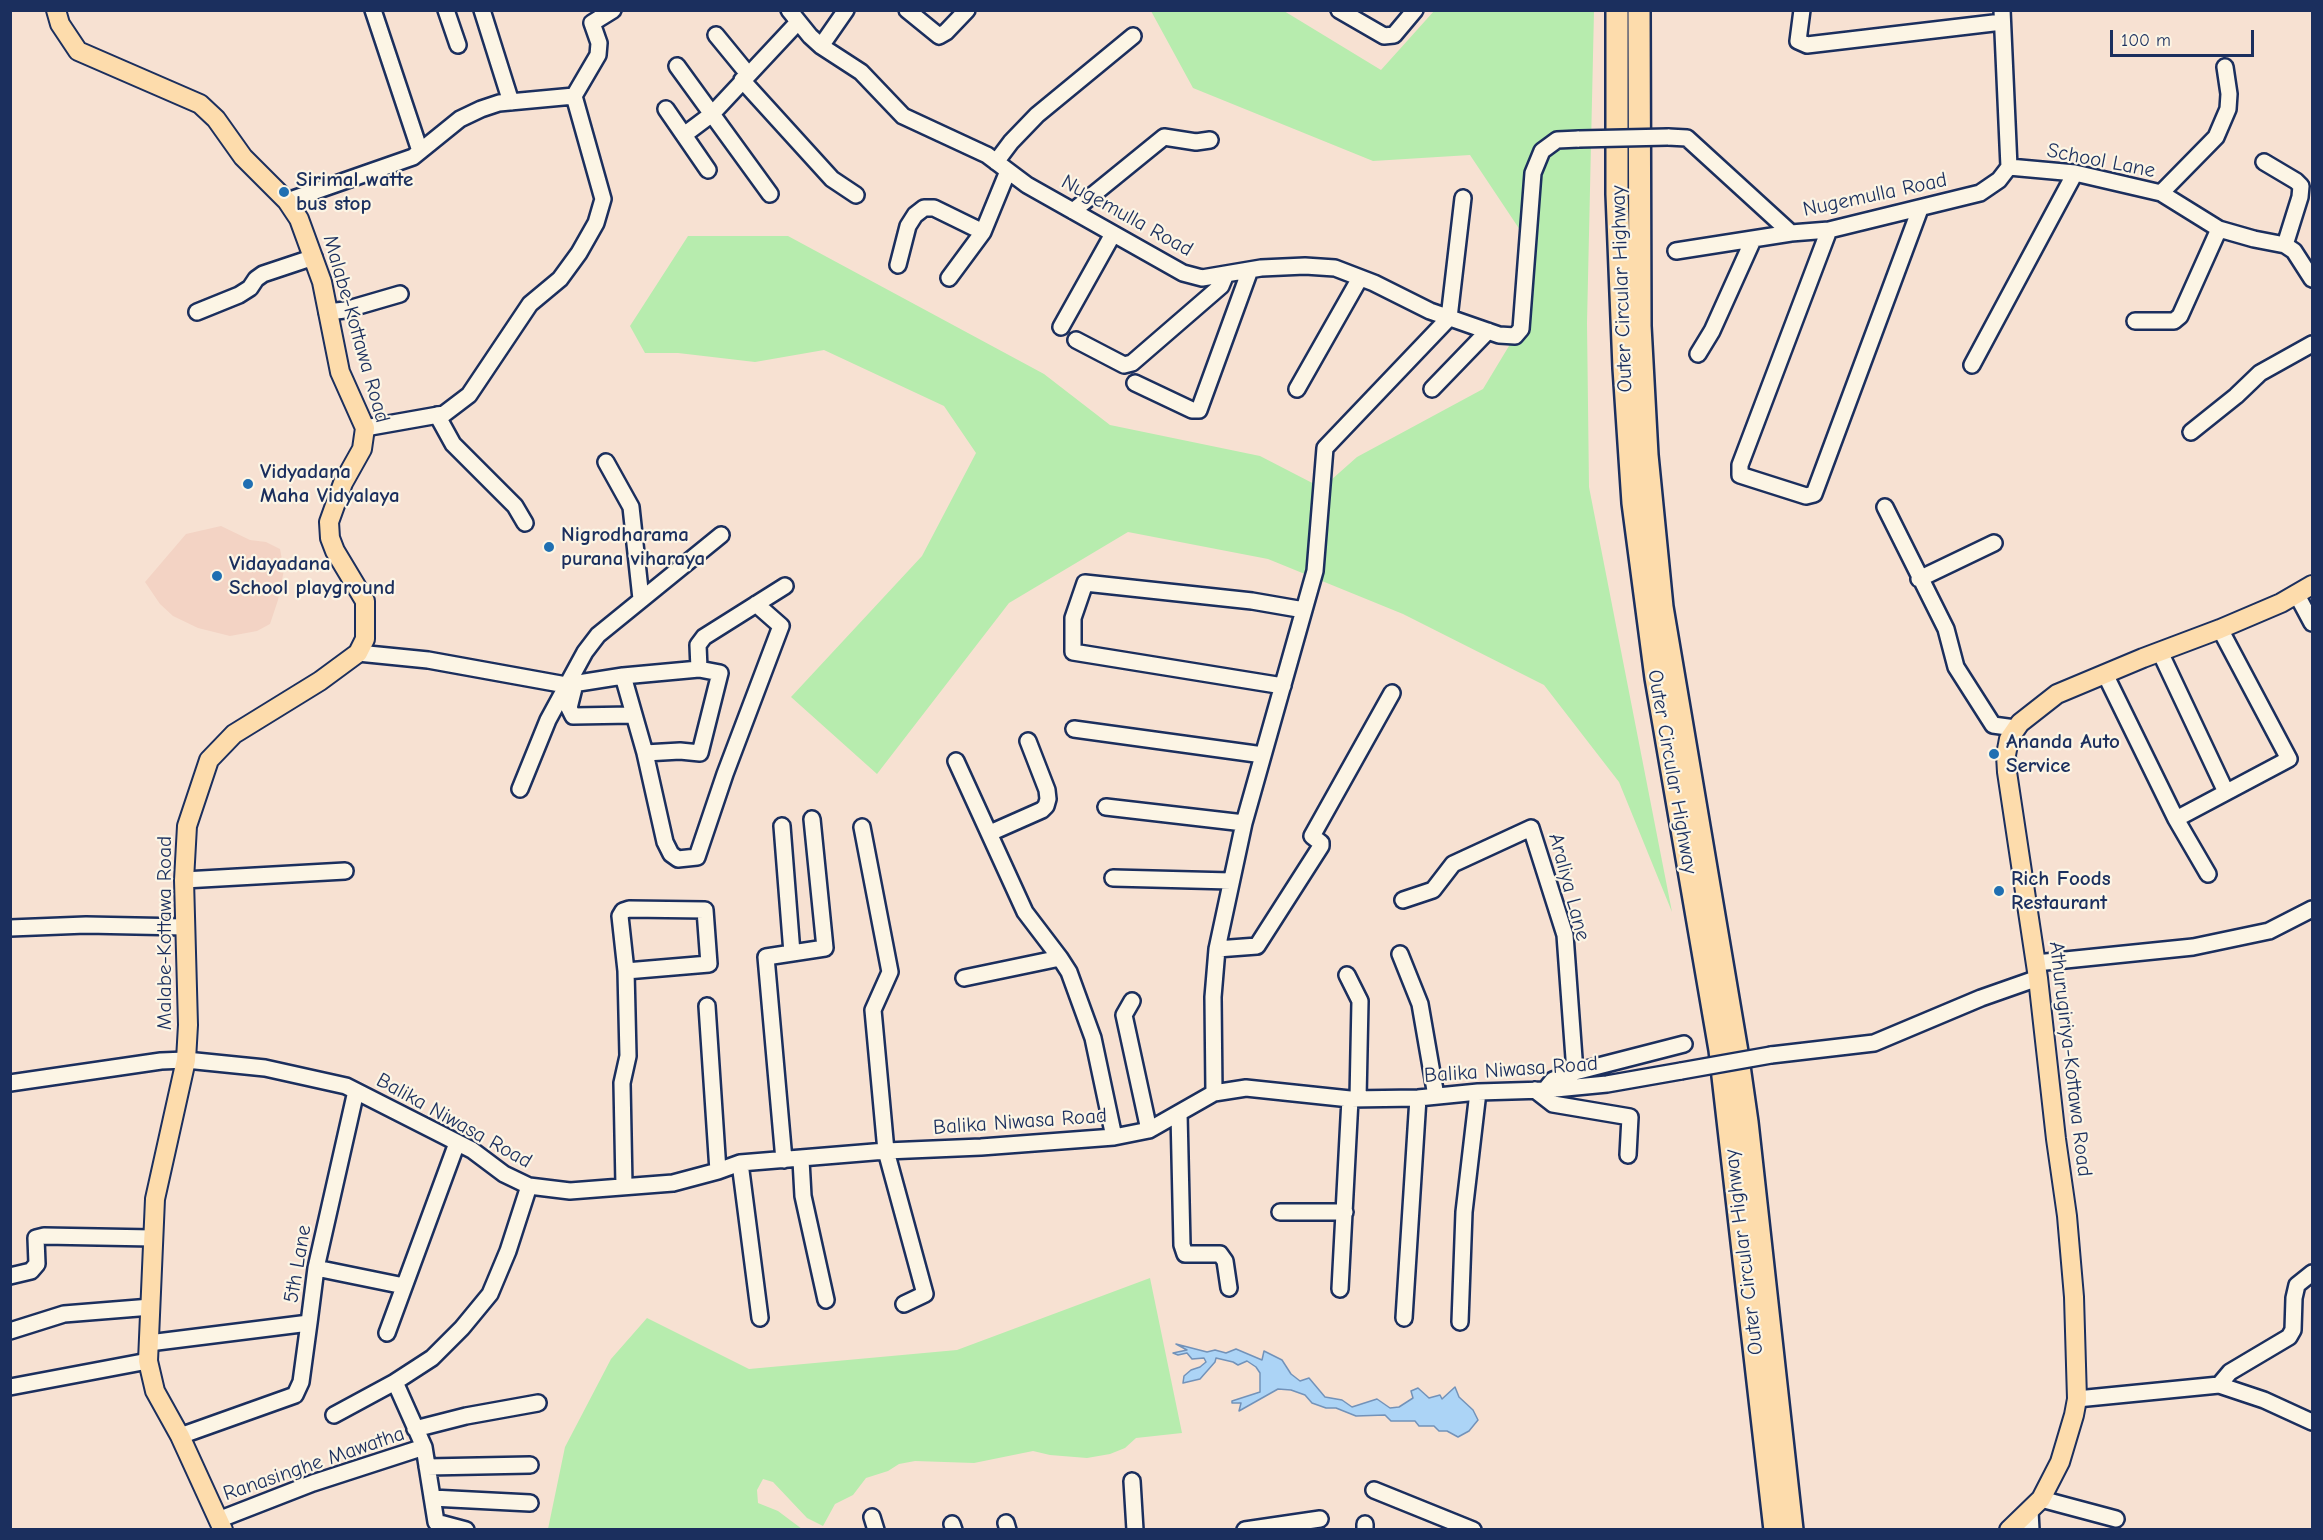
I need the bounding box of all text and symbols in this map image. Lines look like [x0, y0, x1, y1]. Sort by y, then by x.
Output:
scale bar [2113, 18, 2257, 56]
text: 100 m [2121, 30, 2171, 51]
street label: School Lane [2045, 138, 2157, 184]
place label: Sirimal watte bus stop [296, 167, 413, 217]
street label: Nugemulla Road [1801, 167, 1949, 223]
street label: Nugemulla Road [1057, 169, 1197, 263]
marker: Sirimal watte bus stop [277, 185, 291, 199]
street label: Outer Circular Highway [1606, 185, 1638, 393]
street label: Malabe-Kottawa Road [317, 232, 395, 426]
place label: Vidyadana Maha Vidyalaya [260, 459, 400, 509]
marker: Vidyadana Maha Vidyalaya [241, 477, 255, 491]
place label: Nigrodharama purana viharaya [561, 522, 705, 572]
marker: Nigrodharama purana viharaya [542, 540, 556, 554]
place label: Vidayadana School playground [229, 551, 395, 601]
marker: Vidayadana School playground [210, 569, 224, 583]
street label: Outer Circular Highway [1642, 668, 1702, 876]
place label: Ananda Auto Service [2006, 729, 2120, 779]
marker: Ananda Auto Service [1987, 747, 2001, 761]
street label: Araliya Lane [1543, 830, 1595, 944]
street label: Malabe-Kottawa Road [152, 836, 178, 1030]
place label: Rich Foods Restaurant [2011, 866, 2111, 916]
marker: Rich Foods Restaurant [1992, 884, 2006, 898]
street label: Athurugiriya-Kottawa Road [2043, 940, 2097, 1178]
street label: Balika Niwasa Road [1423, 1051, 1599, 1089]
street label: Balika Niwasa Road [372, 1068, 536, 1174]
street label: Balika Niwasa Road [932, 1103, 1108, 1141]
street label: Outer Circular Highway [1719, 1148, 1769, 1356]
street label: 5th Lane [279, 1223, 317, 1305]
street label: Ranasinghe Mawatha [220, 1421, 408, 1507]

